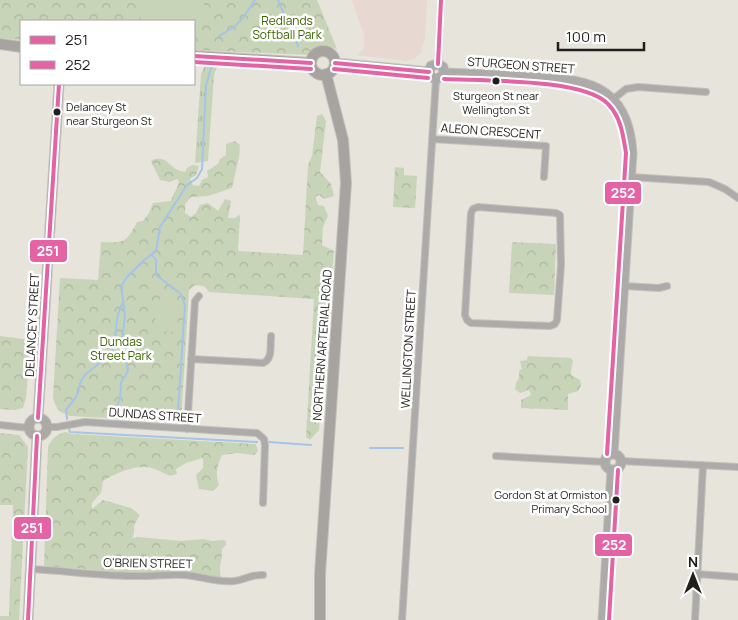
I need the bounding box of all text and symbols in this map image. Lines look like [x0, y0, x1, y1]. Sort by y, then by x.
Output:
park label: Redlands Softball Park [252, 12, 323, 43]
legend [20, 20, 195, 85]
scale bar [558, 20, 644, 52]
text: 100 m [566, 26, 606, 47]
text: 251 [65, 29, 88, 50]
street label: STURGEON STREET [467, 53, 576, 77]
text: 252 [65, 54, 90, 75]
marker: Sturgeon St near Wellington St [491, 76, 501, 86]
place label: Sturgeon St near Wellington St [453, 88, 539, 117]
place label: Delancey St near Sturgeon St [66, 99, 152, 128]
marker: Delancey St near Sturgeon St [52, 107, 62, 117]
street label: ALEON CRESCENT [440, 119, 542, 143]
line badge: 252 [604, 181, 642, 205]
text: 252 [611, 183, 635, 202]
line badge: 251 [29, 239, 68, 263]
text: 251 [37, 241, 59, 260]
street label: NORTHERN ARTERIAL ROAD [308, 269, 336, 421]
street label: DELANCEY STREET [21, 272, 43, 377]
street label: WELLINGTON STREET [396, 288, 420, 409]
park label: Dundas Street Park [90, 333, 153, 364]
street label: DUNDAS STREET [108, 403, 203, 427]
place label: Gordon St at Ormiston Primary School [494, 487, 607, 516]
marker: Gordon St at Ormiston Primary School [611, 495, 621, 505]
line badge: 251 [13, 516, 52, 540]
text: 251 [21, 518, 43, 537]
line badge: 252 [594, 533, 633, 557]
text: 252 [602, 535, 626, 554]
north arrow [668, 550, 718, 600]
text: N [688, 552, 698, 571]
street label: O'BRIEN STREET [103, 554, 194, 572]

